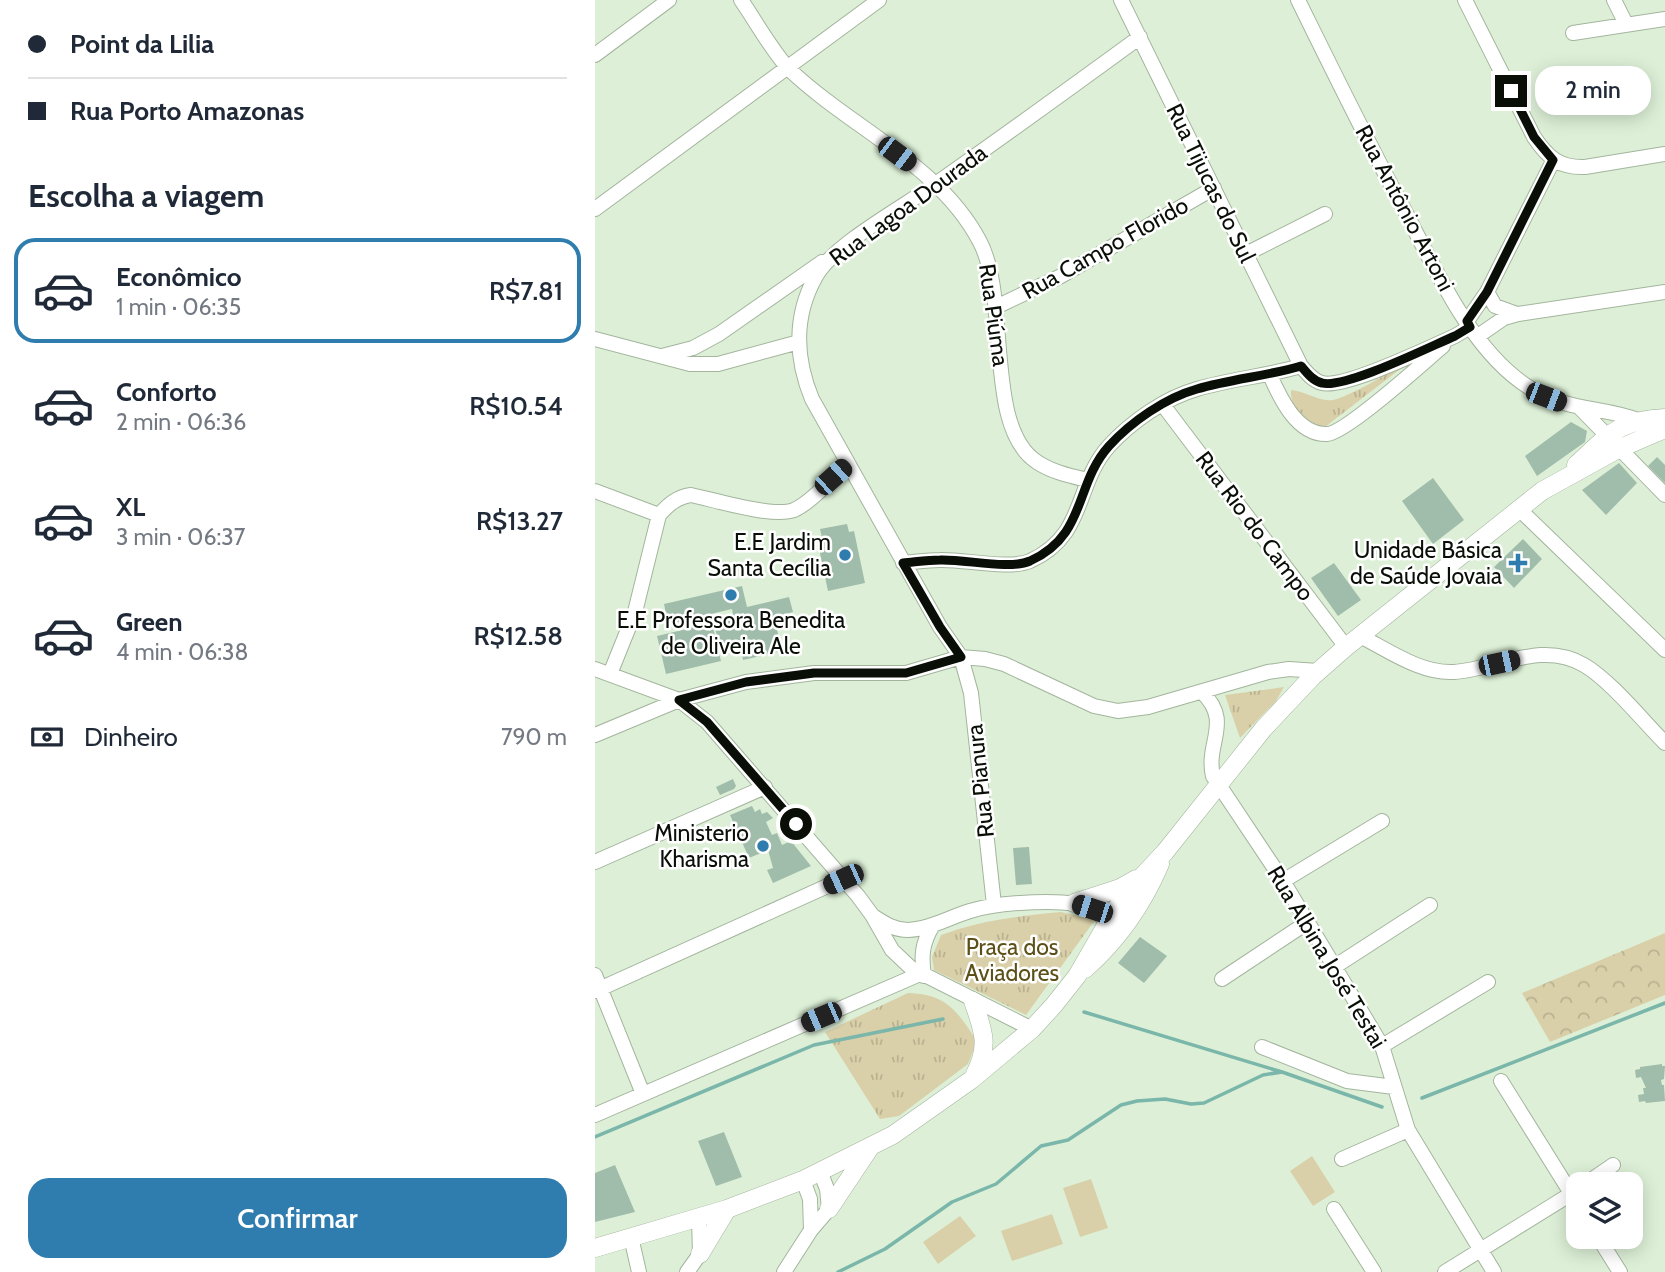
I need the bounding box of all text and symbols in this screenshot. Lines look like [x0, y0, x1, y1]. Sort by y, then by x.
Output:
text: Point da Lilia [70, 28, 214, 60]
callout: 2 min [1535, 66, 1651, 116]
route end [1495, 75, 1527, 107]
text: 2 min [1565, 76, 1621, 104]
text: Rua Porto Amazonas [70, 95, 304, 127]
street label: Rua Tijucas do Sul [1160, 99, 1262, 268]
street label: Rua Antônio Artoni [1349, 120, 1461, 296]
car [874, 133, 921, 175]
street label: Rua Lagoa Dourada [824, 138, 992, 272]
text: Escolha a viagem [28, 176, 264, 215]
street label: Rua Campo Florido [1017, 191, 1193, 305]
icon: car [32, 259, 95, 322]
text: Econômico [116, 261, 242, 293]
street label: Rua Piúma [973, 262, 1015, 368]
text: R$7.81 [489, 275, 563, 307]
text: 1 min · 06:35 [116, 293, 241, 321]
icon: car [32, 374, 95, 437]
text: Conforto [116, 376, 217, 408]
car [1523, 380, 1570, 414]
text: R$10.54 [469, 390, 563, 422]
text: 2 min · 06:36 [116, 408, 246, 436]
street label: Rua Rio do Campo [1190, 446, 1320, 606]
car [811, 455, 856, 499]
icon: car [32, 489, 95, 552]
text: XL [116, 491, 145, 523]
text: R$13.27 [476, 505, 563, 537]
text: 3 min · 06:37 [116, 523, 245, 551]
place label: E.E Jardim Santa Cecília [708, 528, 831, 582]
place label: Unidade Básica de Saúde Jovaia [1350, 536, 1502, 590]
marker: E.E Jardim Santa Cecília [837, 547, 853, 563]
marker: Unidade Básica de Saúde Jovaia [1508, 553, 1528, 573]
marker: E.E Professora Benedita de Oliveira Ale [723, 587, 739, 603]
icon: car [32, 604, 95, 667]
text: Green [116, 606, 183, 638]
place label: E.E Professora Benedita de Oliveira Ale [617, 606, 845, 660]
text: R$12.58 [474, 620, 563, 652]
text: 4 min · 06:38 [116, 638, 248, 666]
car [1477, 648, 1522, 678]
icon: cash [28, 718, 66, 756]
text: Dinheiro [84, 721, 178, 753]
text: 790 m [501, 723, 567, 751]
street label: Rua Pianura [960, 723, 1000, 839]
route start [780, 808, 812, 840]
place label: Ministerio Kharisma [654, 819, 749, 873]
marker: Ministerio Kharisma [755, 838, 771, 854]
car [820, 861, 867, 897]
street label: Rua Albina José Testai [1261, 861, 1393, 1053]
car [1069, 893, 1116, 925]
park label: Praça dos Aviadores [965, 933, 1059, 987]
car [798, 999, 845, 1035]
map controls [1566, 1172, 1643, 1249]
button: layers [1566, 1172, 1643, 1249]
button: Confirmar [28, 1178, 567, 1258]

